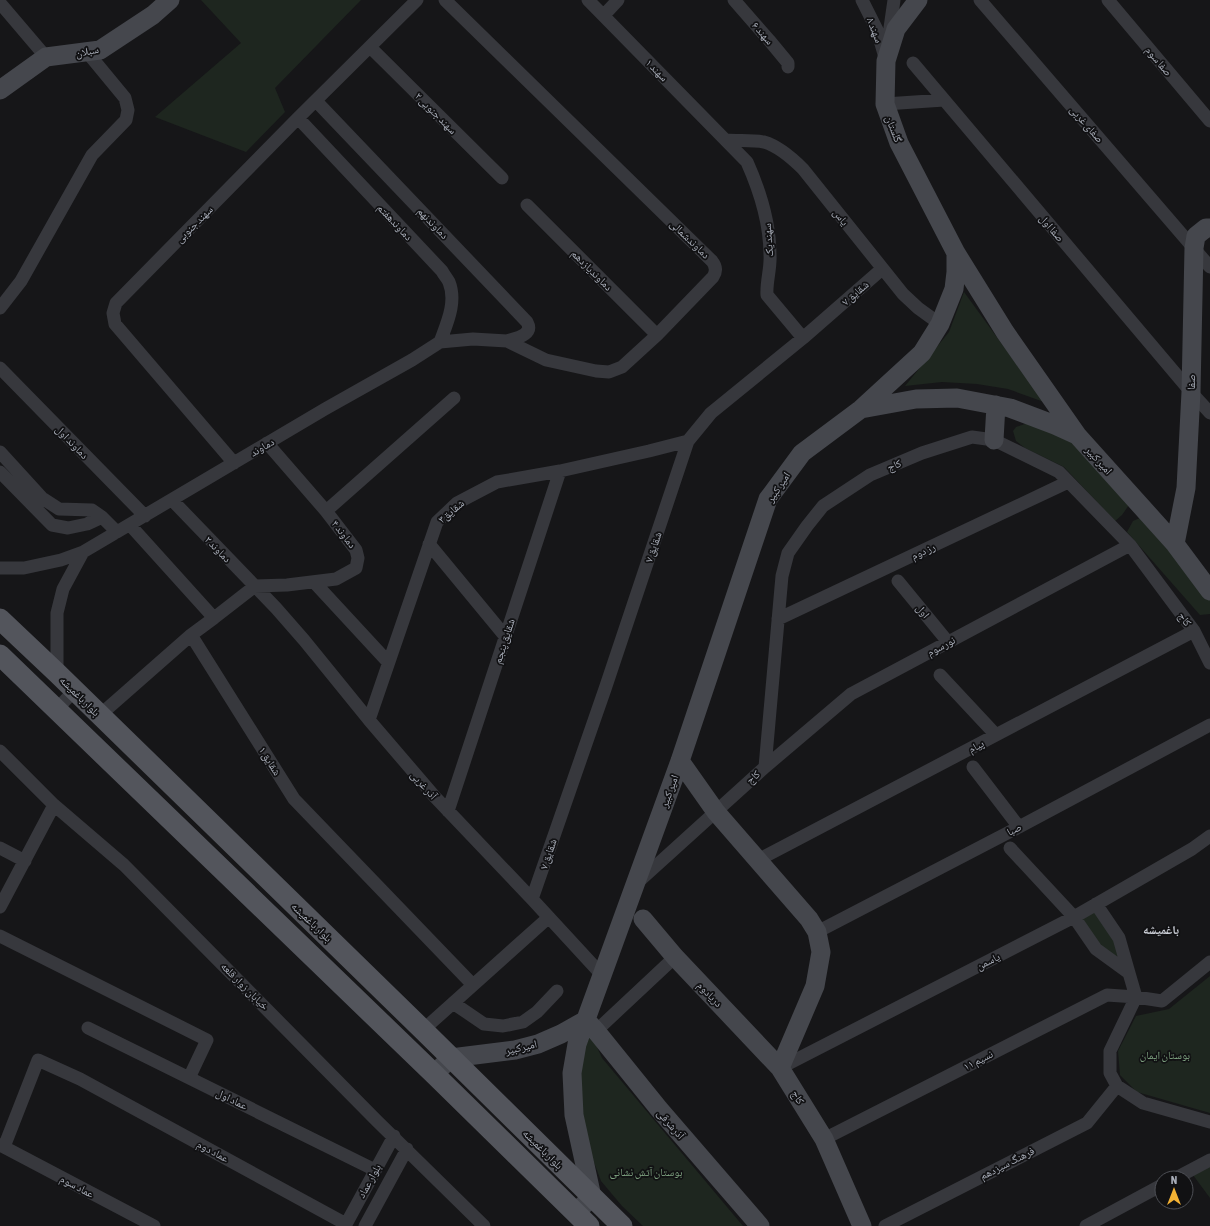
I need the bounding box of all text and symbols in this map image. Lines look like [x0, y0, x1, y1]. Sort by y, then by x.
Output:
street label: سهند ۸ [865, 16, 885, 44]
street label: سهند ۶ [750, 19, 776, 47]
street label: سبلان [74, 43, 100, 60]
street label: صفا سوم [1142, 44, 1175, 79]
street label: سهند ۱ [643, 56, 671, 84]
street label: سهند جنوبی ۲ [412, 90, 459, 137]
street label: صفای غربی [1067, 103, 1106, 145]
street label: گلستان [882, 114, 905, 145]
street label: دماوندهفتم [374, 201, 415, 244]
street label: سهند جنوبی [173, 203, 216, 246]
street label: دماوندنهم [414, 205, 451, 243]
street label: یاس [830, 206, 852, 229]
street label: صفا اول [1037, 212, 1067, 245]
street label: دماوندشمالی [667, 217, 713, 262]
street label: سهند یک [761, 223, 775, 257]
street label: دماوندیازدهم [568, 247, 615, 295]
street label: شقایق ۷ [839, 278, 872, 309]
street label: صفا [1185, 374, 1197, 390]
street label: دماوند اول [53, 423, 91, 462]
street label: دماوند [248, 435, 276, 459]
street label: امیر کبیر [1082, 443, 1115, 477]
street label: کاج [885, 457, 904, 474]
street label: امیر کبیر [763, 470, 793, 505]
street label: شقایق۳ [436, 497, 467, 526]
street label: دماوند ۴ [329, 518, 359, 551]
street label: شقایق ۷ [642, 530, 665, 564]
street label: دماوند ۲ [202, 533, 234, 565]
street label: رز دوم [909, 540, 937, 563]
street label: اول [913, 602, 932, 621]
street label: کاج [1175, 610, 1194, 629]
street label: شقایق پنجم [491, 617, 519, 666]
street label: نورسوم [925, 634, 958, 659]
street label: بلوار باغمیشه [57, 674, 102, 719]
street label: پیام [966, 737, 987, 756]
street label: شقایق ۱ [256, 744, 283, 778]
street label: کاج [744, 767, 763, 787]
street label: آذر غربی [408, 768, 440, 802]
street label: امیر کبیر [657, 773, 681, 810]
street label: صبا [1005, 820, 1023, 838]
street label: شقایق ۷ [537, 837, 560, 871]
street label: بلوار باغمیشه [289, 900, 335, 944]
district label: باغمیشه [1143, 923, 1179, 937]
street label: یاسمن [974, 950, 1003, 973]
street label: خیابان زوار قلعه [218, 960, 271, 1013]
street label: دریادوم [694, 979, 725, 1010]
street label: امیرکبیر [503, 1038, 538, 1057]
street label: نسیم ۱۱ [961, 1048, 996, 1074]
park label: بوستان ایمان [1140, 1049, 1190, 1062]
street label: عماد اول [214, 1086, 250, 1113]
street label: کاج [788, 1088, 807, 1107]
street label: آذرشرقی [654, 1107, 687, 1142]
street label: بلوار باغمیشه [520, 1127, 565, 1172]
street label: عماد دوم [195, 1138, 231, 1165]
street label: فرهنگ سیزدهم [978, 1144, 1037, 1184]
street label: بلوار عماد [355, 1162, 383, 1200]
park label: بوستان آتش نشانی [610, 1166, 682, 1179]
north arrow [1154, 1170, 1194, 1210]
street label: عماد سوم [58, 1172, 96, 1201]
text: N [1171, 1174, 1177, 1186]

